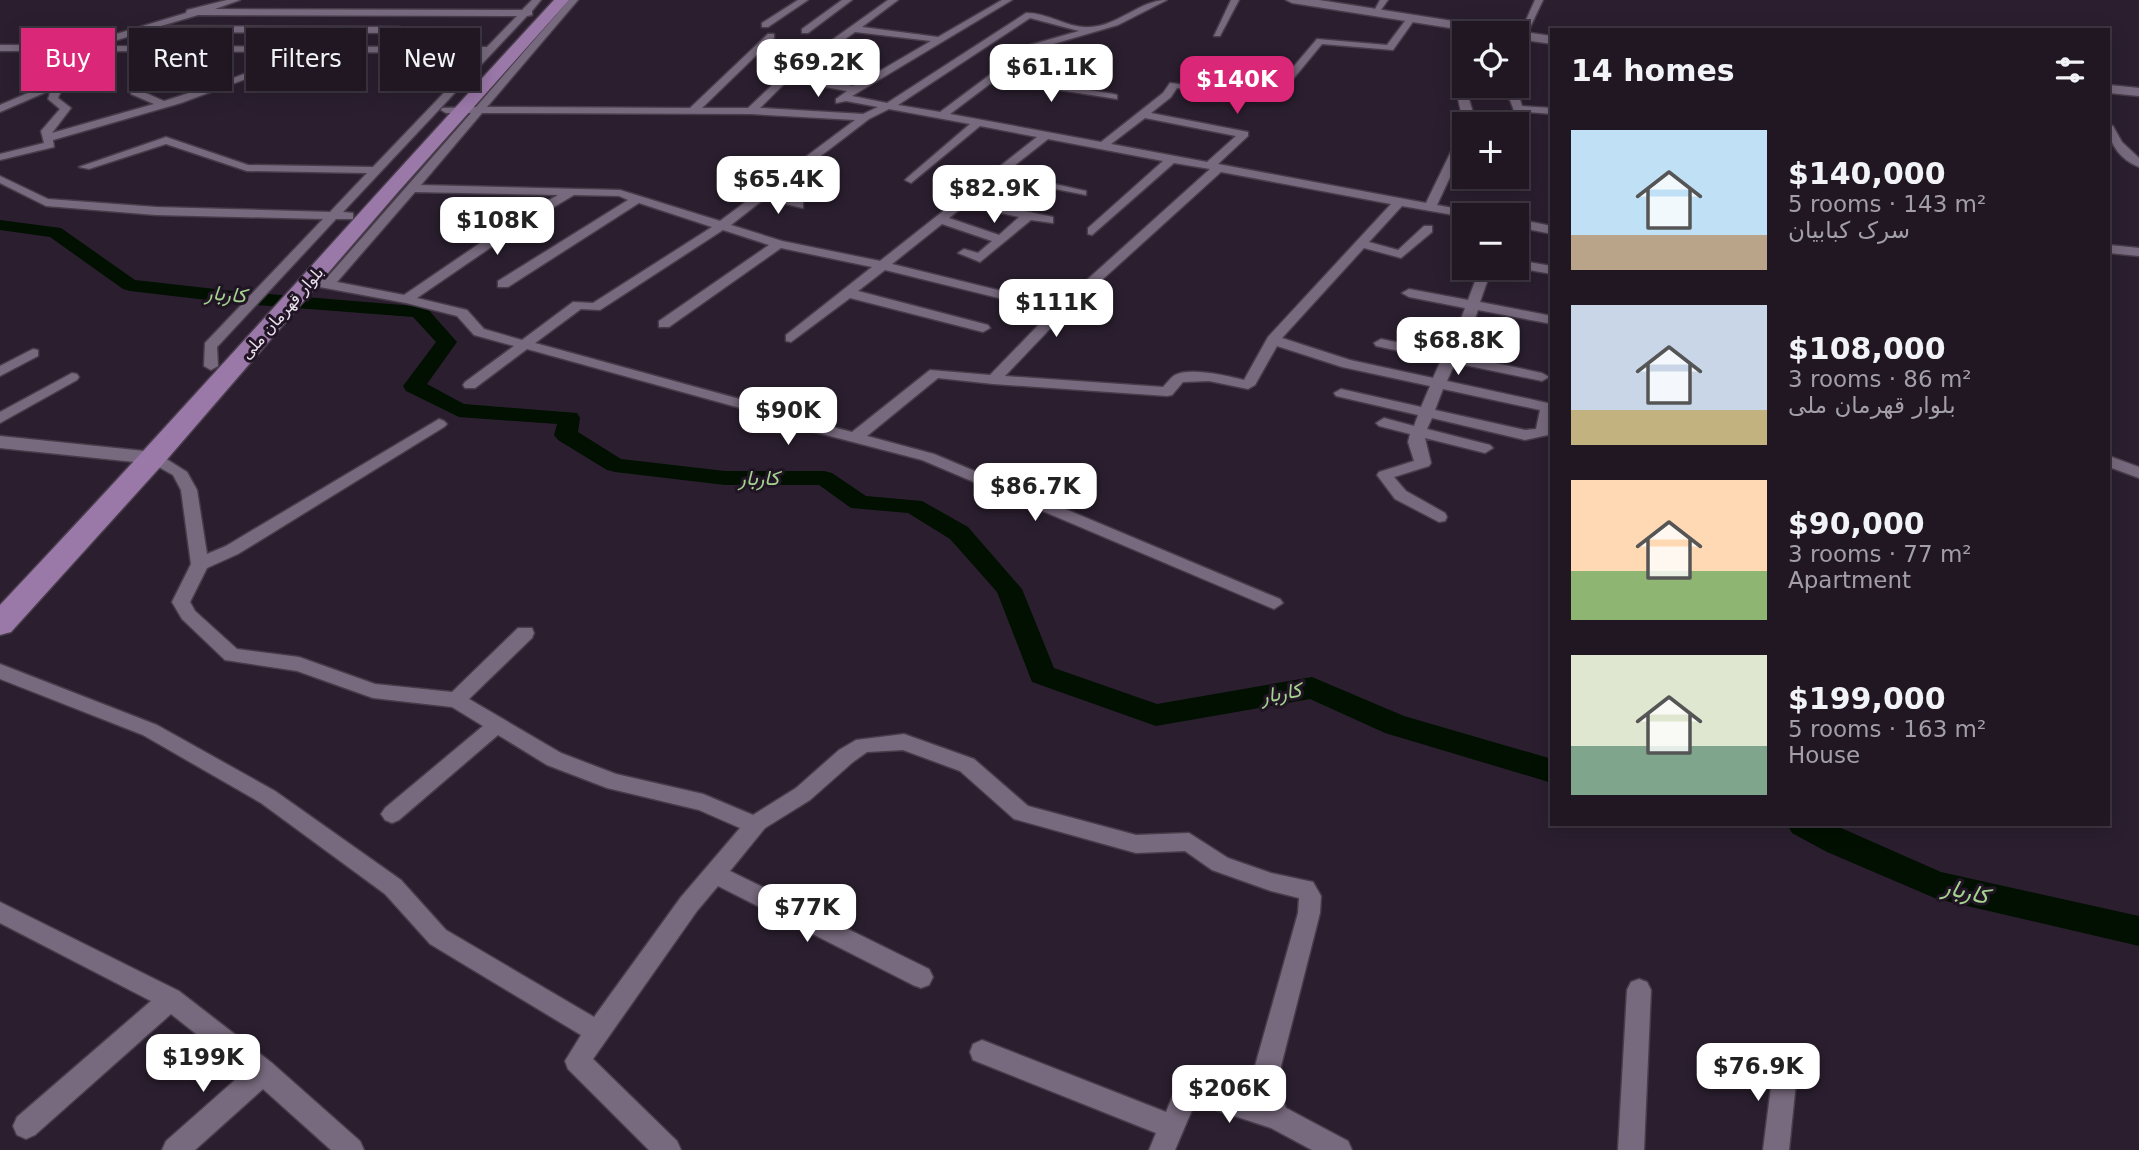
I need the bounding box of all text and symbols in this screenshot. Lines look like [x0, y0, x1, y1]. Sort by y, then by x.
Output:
map controls [1452, 21, 1529, 280]
button: locate [1452, 21, 1529, 98]
chip: Buy [21, 28, 115, 91]
chip: Rent [129, 28, 232, 91]
chip: Filters [246, 28, 366, 91]
chip: New [380, 28, 480, 91]
pin: $69.2K [761, 40, 875, 99]
pin: $61.1K [994, 44, 1108, 104]
text: $69.2K [773, 49, 863, 75]
icon: filters [2051, 51, 2089, 89]
text: 14 homes [1571, 53, 1735, 88]
text: $61.1K [1006, 54, 1096, 80]
pin: $140K [1188, 57, 1286, 116]
text: $140K [1196, 66, 1278, 92]
button: + [1452, 112, 1529, 189]
pin: $65.4K [721, 156, 835, 216]
text: $140,000 [1788, 156, 1946, 191]
icon: home [1627, 158, 1711, 242]
text: $65.4K [733, 166, 823, 192]
pin: $82.9K [937, 166, 1051, 225]
text: $82.9K [949, 175, 1039, 201]
text: 5 rooms · 143 m² [1788, 191, 1986, 217]
pin: $108K [448, 198, 546, 257]
button: − [1452, 203, 1529, 280]
text: $108K [456, 207, 538, 233]
text: سرک کبابیان [1788, 217, 1910, 243]
street label: بلوار قهرمان ملی [237, 263, 328, 364]
water label: کاربار [203, 280, 251, 309]
pin: $111K [1007, 280, 1105, 339]
text: $111K [1015, 289, 1097, 315]
pin: $68.8K [1401, 318, 1515, 377]
text: $68.8K [1413, 327, 1503, 353]
text: $108,000 [1788, 331, 1946, 366]
icon: home [1627, 333, 1711, 417]
text: 3 rooms · 86 m² [1788, 366, 1972, 392]
pin: $90K [747, 388, 829, 447]
text: بلوار قهرمان ملی [1788, 392, 1956, 418]
text: $90K [755, 397, 821, 423]
pin: $86.7K [978, 463, 1092, 523]
water label: کاربار [737, 466, 783, 491]
text: $86.7K [990, 473, 1080, 499]
text: $90,000 [1788, 506, 1925, 541]
icon: home [1627, 508, 1711, 592]
text: 3 rooms · 77 m² [1788, 541, 1972, 567]
text: Apartment [1788, 567, 1911, 593]
water label: کاربار [1257, 677, 1307, 710]
text: $199,000 [1788, 681, 1946, 716]
icon: home [1627, 683, 1711, 767]
text: 5 rooms · 163 m² [1788, 716, 1986, 742]
text: House [1788, 742, 1860, 768]
water label: کاربار [1938, 871, 1996, 912]
pin: $77K [766, 884, 848, 944]
text: $77K [774, 894, 840, 920]
pin: $199K [154, 1034, 252, 1094]
text: $199K [162, 1044, 244, 1070]
pin: $76.9K [1701, 1044, 1815, 1103]
text: $76.9K [1713, 1053, 1803, 1079]
pin: $206K [1180, 1066, 1278, 1125]
text: $206K [1188, 1075, 1270, 1101]

